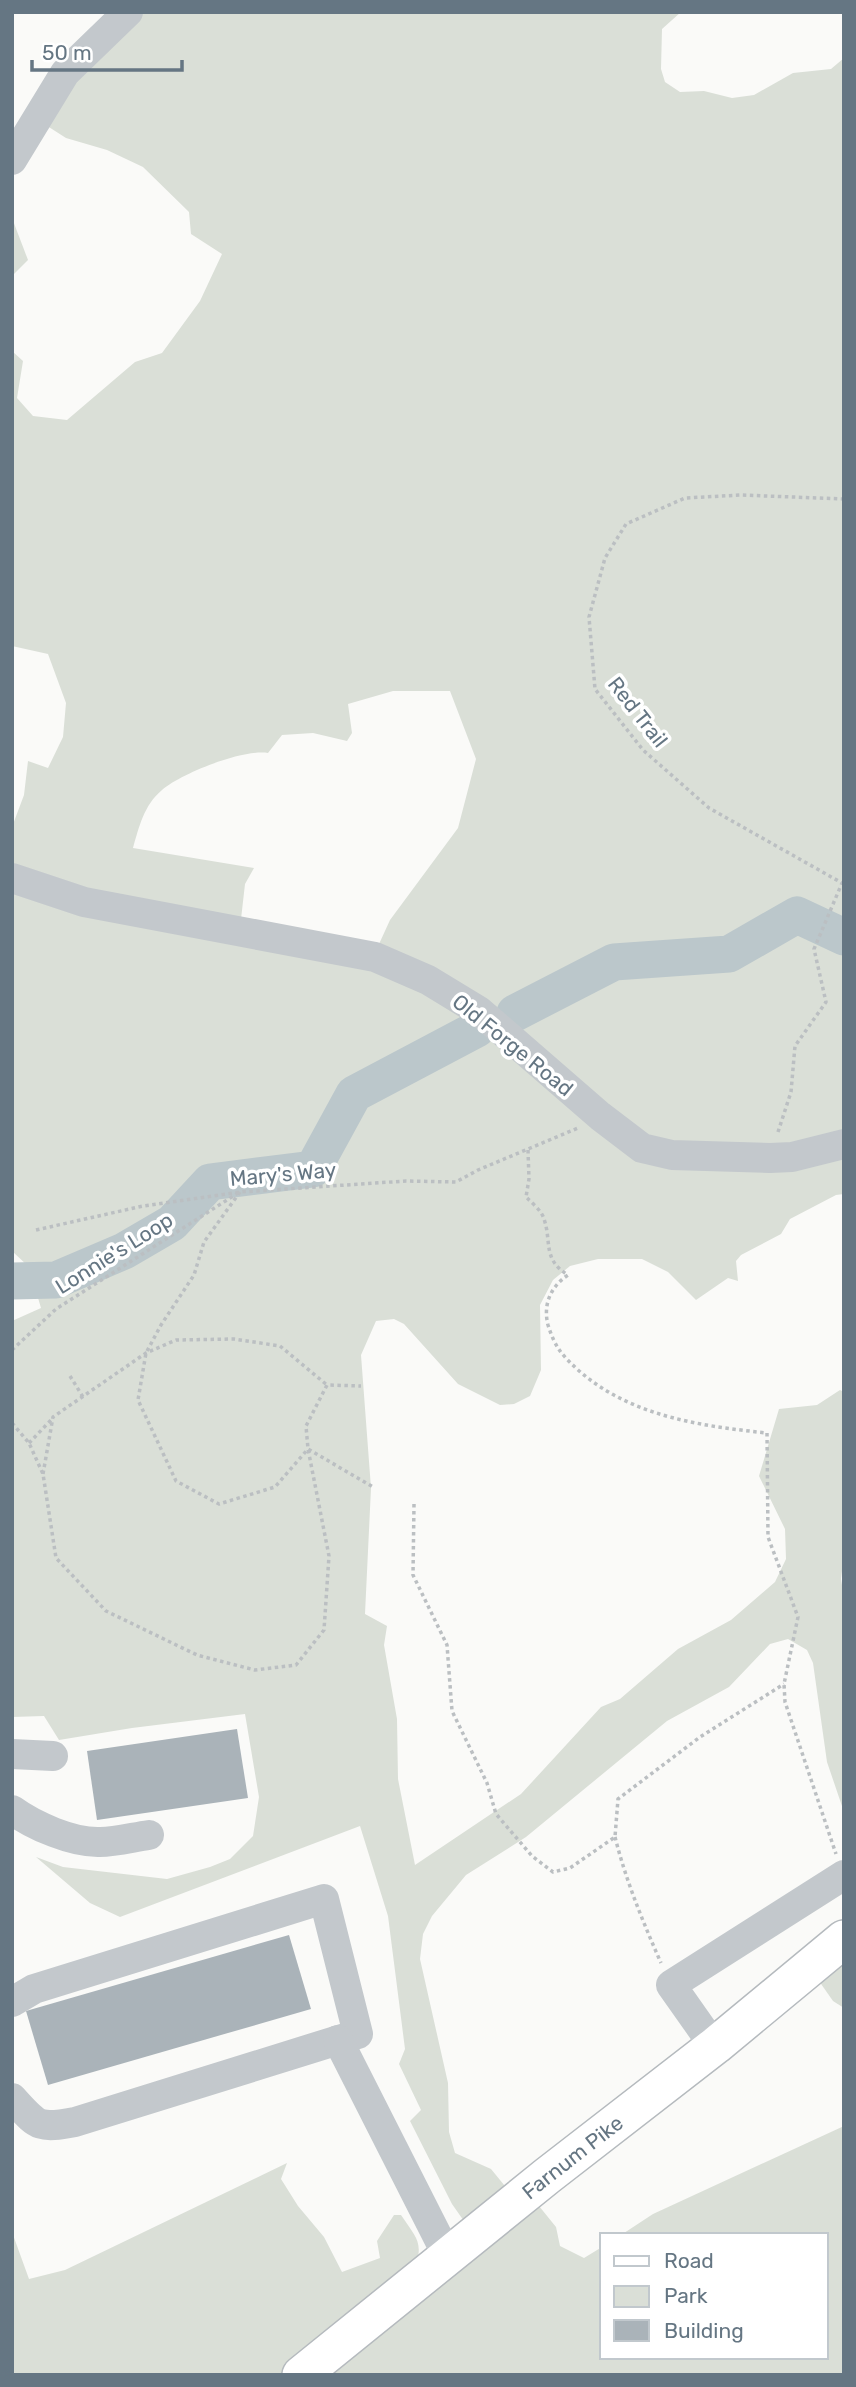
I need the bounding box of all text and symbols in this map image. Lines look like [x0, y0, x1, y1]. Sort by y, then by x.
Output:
scale bar [32, 28, 182, 72]
text: 50 m [42, 40, 92, 65]
street label: Red Trail [603, 672, 673, 752]
street label: Old Forge Road [448, 989, 578, 1101]
street label: Mary's Way [229, 1157, 338, 1191]
street label: Lonnie's Loop [51, 1207, 177, 1299]
street label: Farnum Pike [517, 2110, 627, 2204]
legend [600, 2233, 828, 2359]
text: Road [664, 2248, 714, 2273]
text: Park [664, 2283, 708, 2308]
text: Building [664, 2318, 744, 2343]

